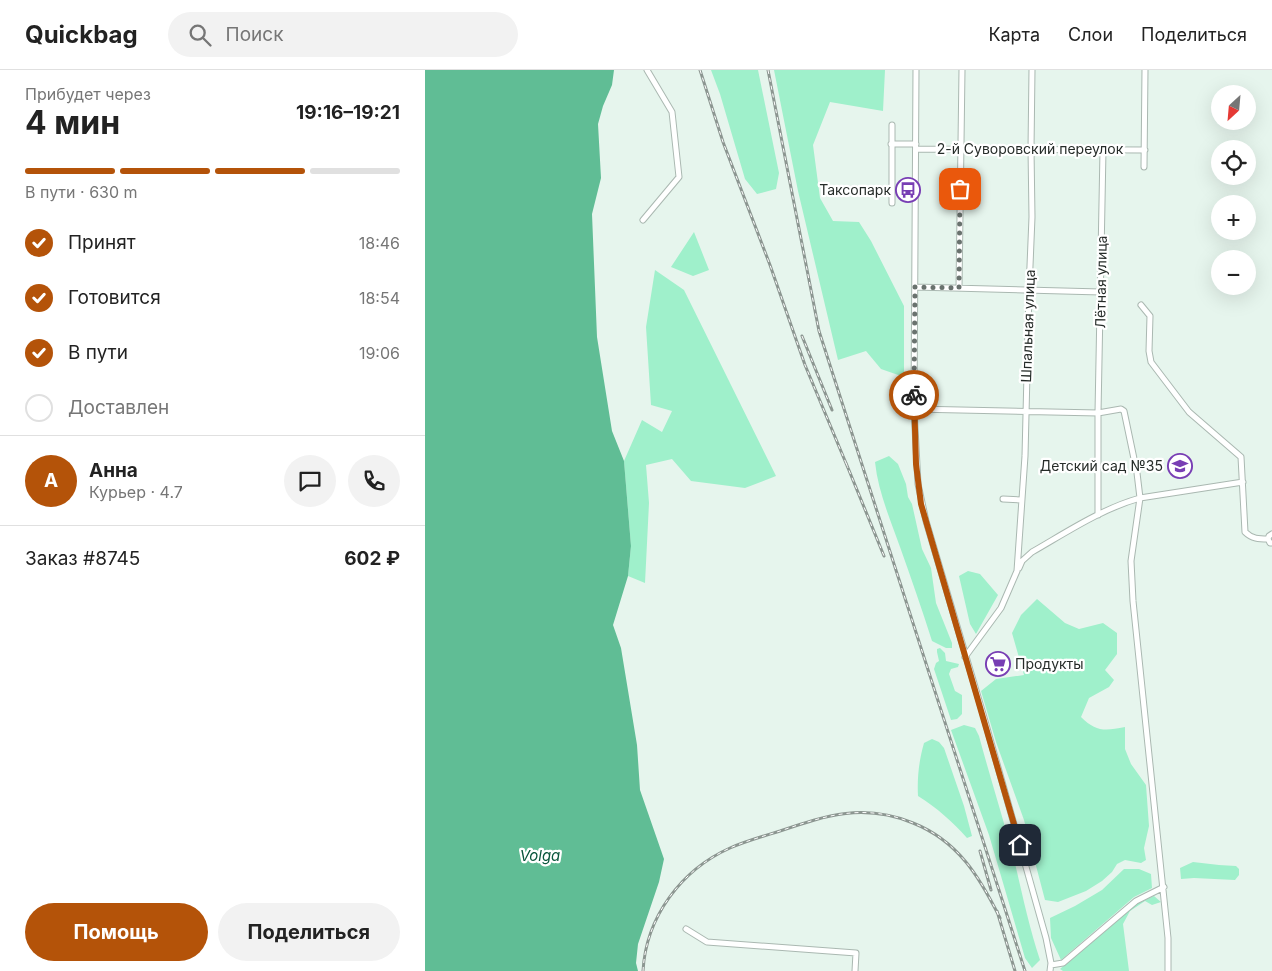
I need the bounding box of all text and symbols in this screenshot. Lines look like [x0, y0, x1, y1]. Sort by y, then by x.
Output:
search box [168, 12, 518, 57]
text: Quickbag [25, 20, 138, 49]
icon: search [186, 21, 214, 49]
text: Поиск [226, 23, 284, 46]
text: Карта [988, 24, 1040, 45]
text: Слои [1068, 24, 1113, 45]
text: Поделиться [1141, 24, 1247, 45]
text: Прибудет через [25, 84, 151, 104]
north arrow [1211, 85, 1256, 130]
map controls [1211, 85, 1256, 295]
text: 19:16–19:21 [296, 101, 400, 124]
text: 4 мин [25, 103, 120, 142]
street label: 2-й Суворовский переулок [937, 140, 1124, 157]
button: locate [1211, 140, 1256, 185]
pin [939, 168, 981, 210]
icon: bag [946, 175, 974, 203]
bus stop icon: Таксопарк [895, 177, 921, 203]
place label: Таксопарк [819, 181, 891, 198]
text: В пути · 630 m [25, 182, 138, 202]
button: + [1211, 195, 1256, 240]
icon: check [25, 229, 53, 257]
text: Принят [68, 231, 136, 254]
text: 18:46 [359, 233, 400, 253]
street label: Лётная улица [1091, 235, 1110, 329]
button: − [1211, 250, 1256, 295]
street label: Шпальная улица [1017, 269, 1038, 383]
icon: check [25, 284, 53, 312]
text: Готовится [68, 286, 161, 309]
text: 18:54 [359, 288, 400, 308]
icon: check [25, 339, 53, 367]
text: В пути [68, 341, 128, 364]
text: 19:06 [359, 343, 400, 363]
courier [889, 370, 939, 420]
icon: bike [900, 381, 928, 409]
text: Доставлен [68, 396, 169, 419]
school or university icon: Детский сад №35 [1167, 453, 1193, 479]
button: chat [284, 455, 336, 507]
button: phone [348, 455, 400, 507]
place label: Детский сад №35 [1040, 457, 1163, 474]
text: Анна [89, 459, 138, 482]
text: А [44, 469, 58, 492]
text: Курьер · 4.7 [89, 482, 183, 502]
text: Заказ #8745 [25, 547, 140, 570]
text: 602 ₽ [344, 547, 400, 570]
supermarket icon: Продукты [985, 651, 1011, 677]
place label: Продукты [1015, 655, 1084, 672]
pin [999, 824, 1041, 866]
icon: home [1006, 831, 1034, 859]
water label: Volga [520, 846, 560, 865]
button: Помощь [25, 903, 208, 961]
button: Поделиться [218, 903, 400, 961]

